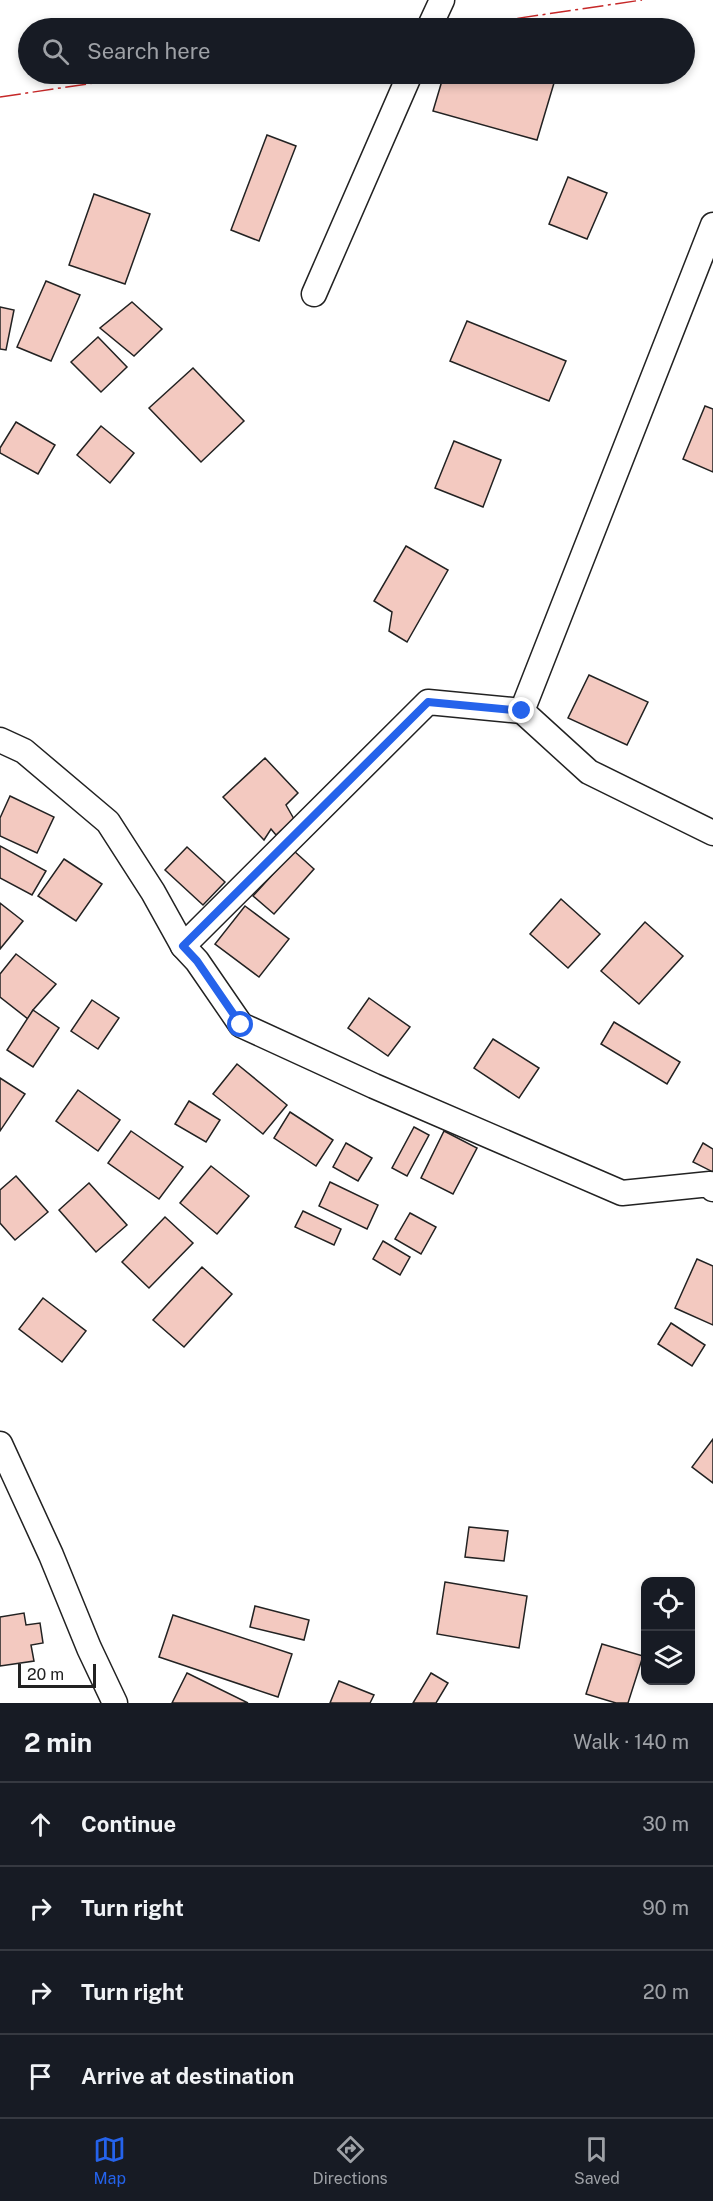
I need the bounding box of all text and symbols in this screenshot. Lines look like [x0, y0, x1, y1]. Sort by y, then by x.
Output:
search box [18, 18, 695, 84]
icon: search [39, 35, 72, 68]
text: Search here [87, 38, 211, 64]
route end [508, 697, 534, 723]
route start [227, 1011, 253, 1037]
map controls [641, 1577, 695, 1685]
button: locate [641, 1577, 695, 1631]
button: layers [641, 1631, 695, 1685]
scale bar [18, 1661, 96, 1688]
text: 20 m [27, 1665, 64, 1684]
text: 2 min [24, 1727, 92, 1758]
text: Walk · 140 m [573, 1730, 689, 1754]
icon: ahead [24, 1808, 57, 1841]
text: Continue [81, 1811, 176, 1837]
text: 30 m [642, 1812, 689, 1836]
icon: right [24, 1892, 57, 1925]
text: Turn right [81, 1895, 184, 1921]
text: 90 m [642, 1896, 689, 1920]
icon: right [24, 1976, 57, 2009]
text: Turn right [81, 1979, 184, 2005]
text: 20 m [643, 1980, 689, 2004]
icon: arrive [24, 2060, 57, 2093]
text: Arrive at destination [81, 2063, 294, 2089]
tab: Map [93, 2133, 126, 2188]
tab: Directions [313, 2133, 388, 2188]
tab: Saved [574, 2133, 620, 2188]

